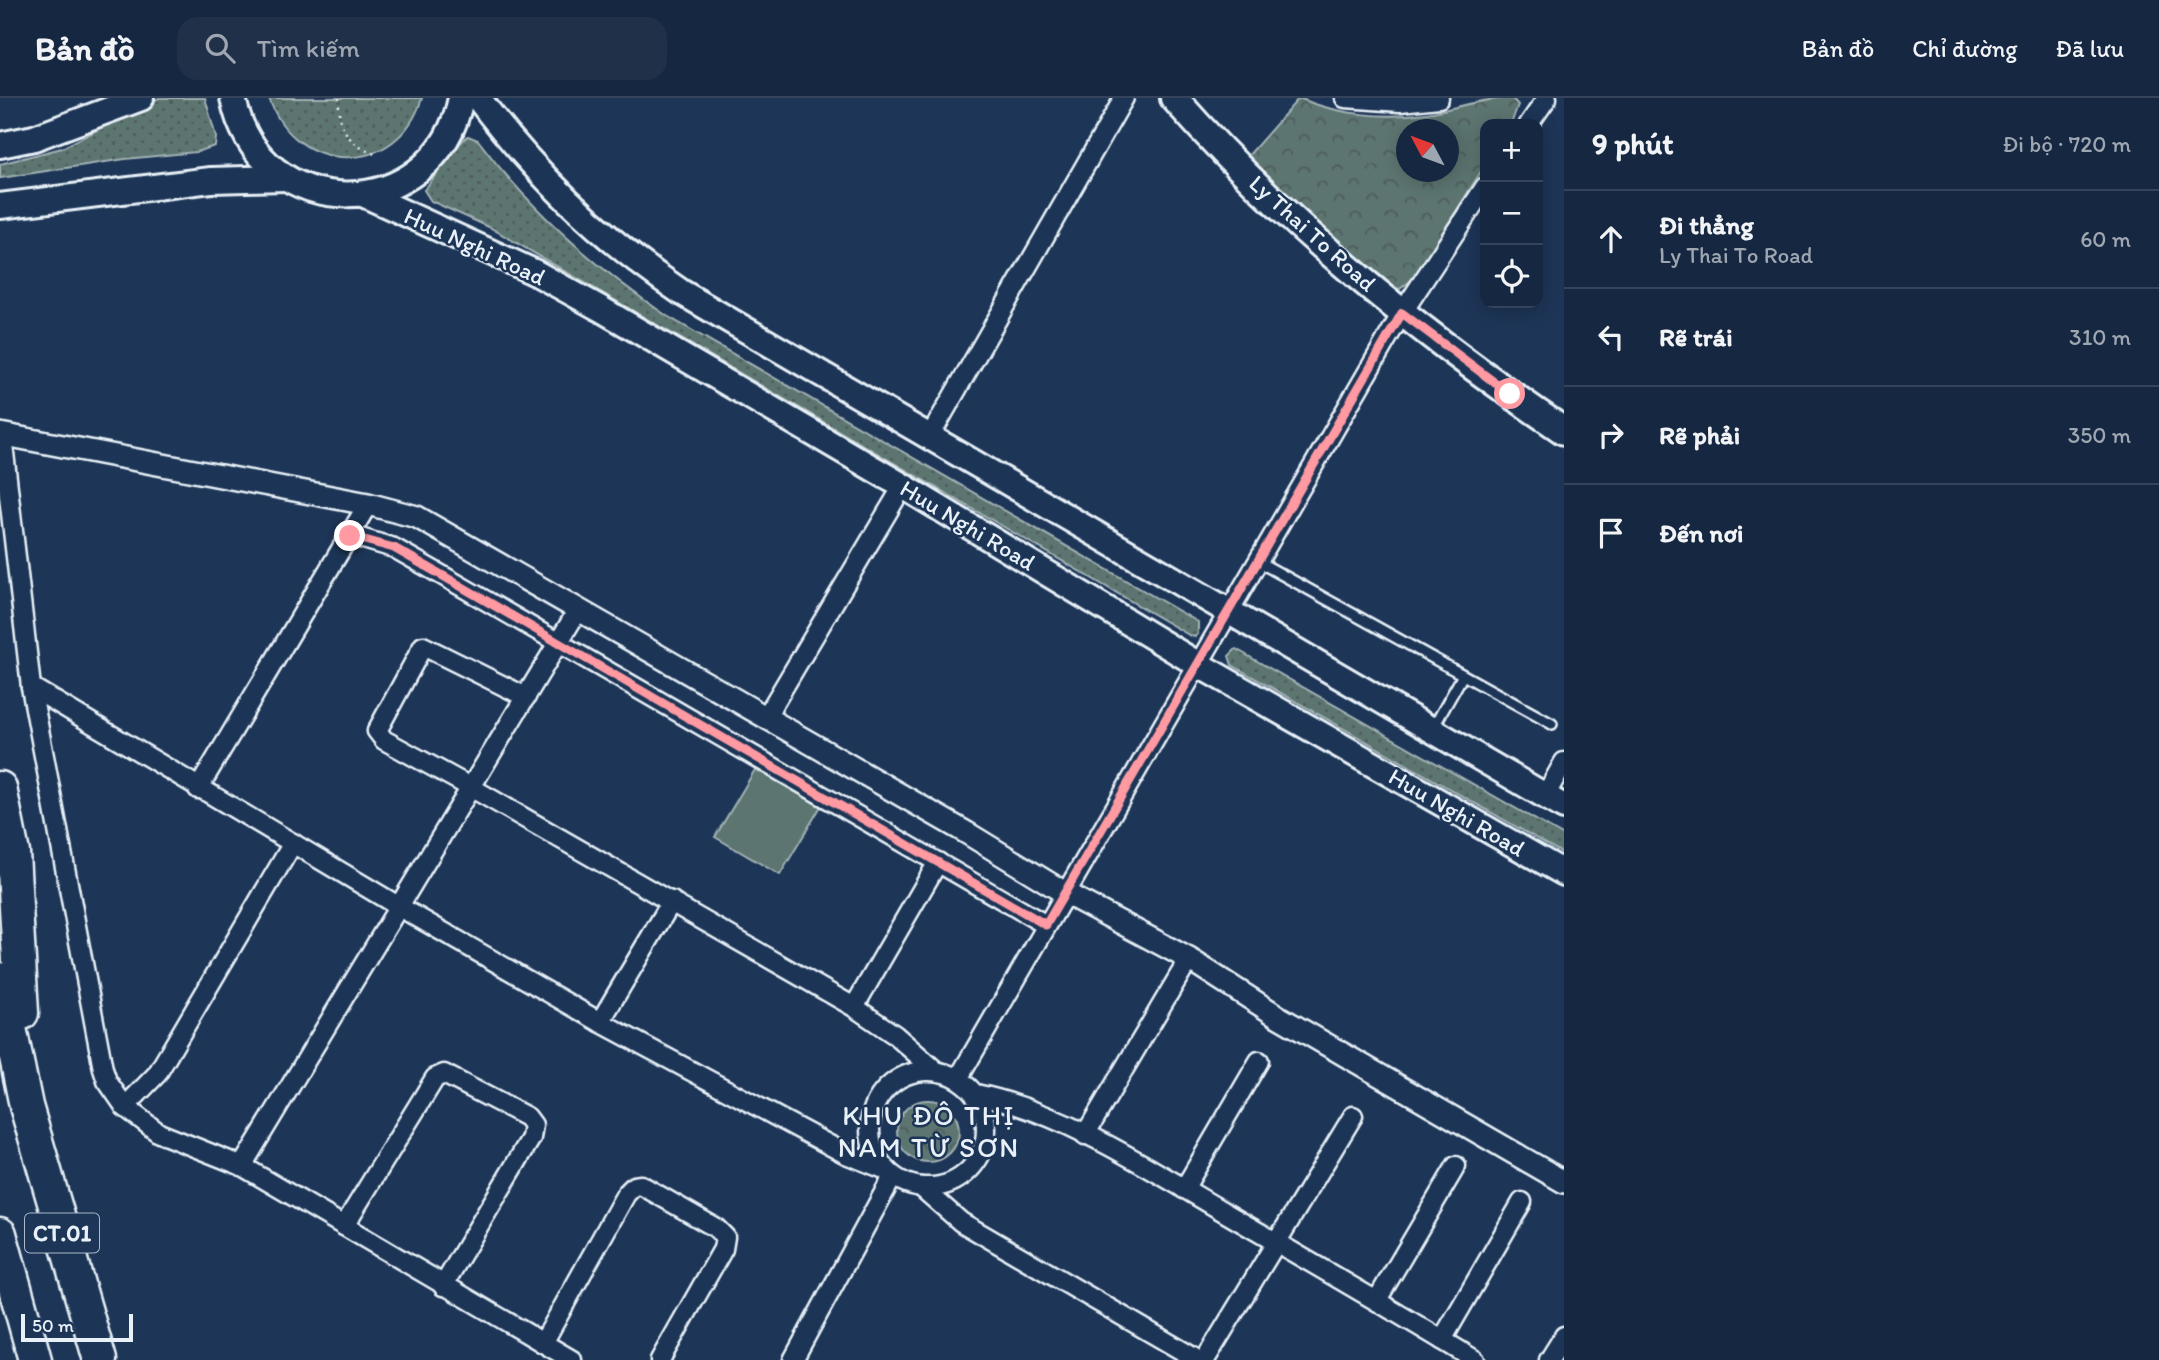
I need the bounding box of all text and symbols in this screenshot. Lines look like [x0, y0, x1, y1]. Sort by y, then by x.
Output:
search box [177, 17, 667, 80]
text: Bản đồ [35, 29, 135, 68]
icon: search [201, 29, 239, 67]
text: Tìm kiếm [257, 32, 360, 64]
text: Bản đồ [1802, 34, 1874, 63]
text: Chỉ đường [1912, 34, 2018, 63]
text: Đã lưu [2056, 34, 2124, 63]
north arrow [1396, 119, 1459, 182]
map controls [1480, 119, 1543, 308]
button: + [1480, 119, 1543, 182]
text: 9 phút [1592, 125, 1674, 162]
text: Đi bộ · 720 m [2002, 130, 2131, 158]
street label: Ly Thai To Road [1244, 168, 1382, 298]
button: − [1480, 182, 1543, 245]
street label: Huu Nghi Road [400, 201, 550, 291]
text: Đi thẳng [1659, 209, 1754, 241]
icon: ahead [1592, 220, 1630, 258]
text: 60 m [2080, 225, 2131, 253]
text: Ly Thai To Road [1659, 241, 1813, 269]
button: locate [1480, 245, 1543, 308]
icon: left [1592, 318, 1630, 356]
text: Rẽ trái [1659, 321, 1733, 353]
text: 310 m [2069, 323, 2131, 351]
route start [1494, 378, 1525, 409]
icon: right [1592, 416, 1630, 454]
text: Rẽ phải [1659, 419, 1740, 451]
text: 350 m [2068, 421, 2131, 449]
street label: Huu Nghi Road [895, 473, 1041, 577]
icon: arrive [1592, 514, 1630, 552]
text: Đến nơi [1659, 517, 1744, 549]
route end [334, 520, 365, 551]
street label: Huu Nghi Road [1384, 761, 1530, 863]
district label: KHU ĐÔ THỊ NAM TỪ SƠN [838, 1098, 1020, 1164]
road number: CT.01 [25, 1214, 99, 1252]
scale bar [21, 1311, 133, 1343]
text: 50 m [32, 1314, 74, 1337]

